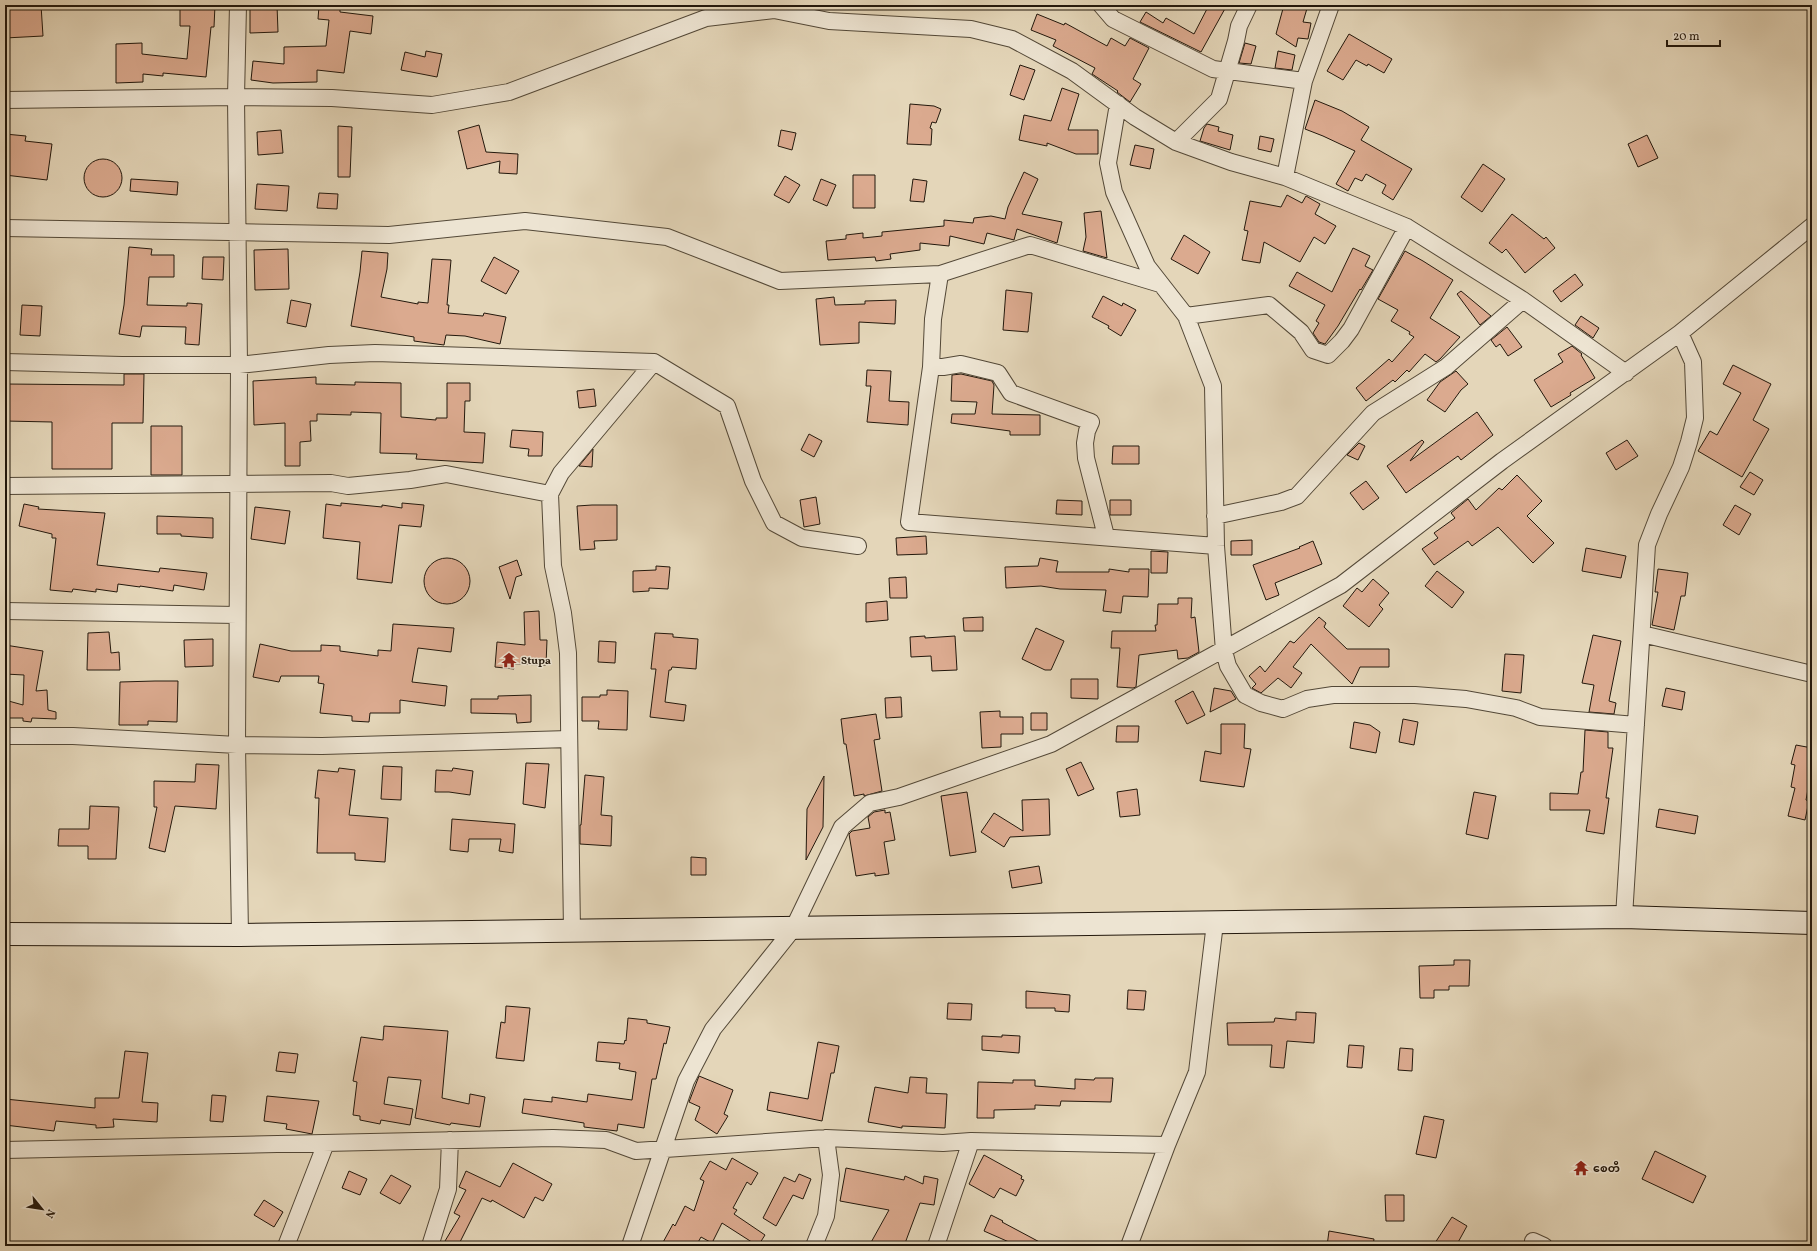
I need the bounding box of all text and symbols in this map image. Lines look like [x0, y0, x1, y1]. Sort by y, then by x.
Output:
scale bar [1667, 22, 1720, 48]
text: 20 m [1673, 29, 1700, 45]
temple icon: Stupa [500, 651, 518, 669]
place label: Stupa [521, 654, 551, 669]
temple icon: စေတီ [1572, 1159, 1590, 1177]
place label: စေတီ [1593, 1161, 1620, 1177]
north arrow [22, 1189, 62, 1229]
text: N [41, 1206, 58, 1220]

